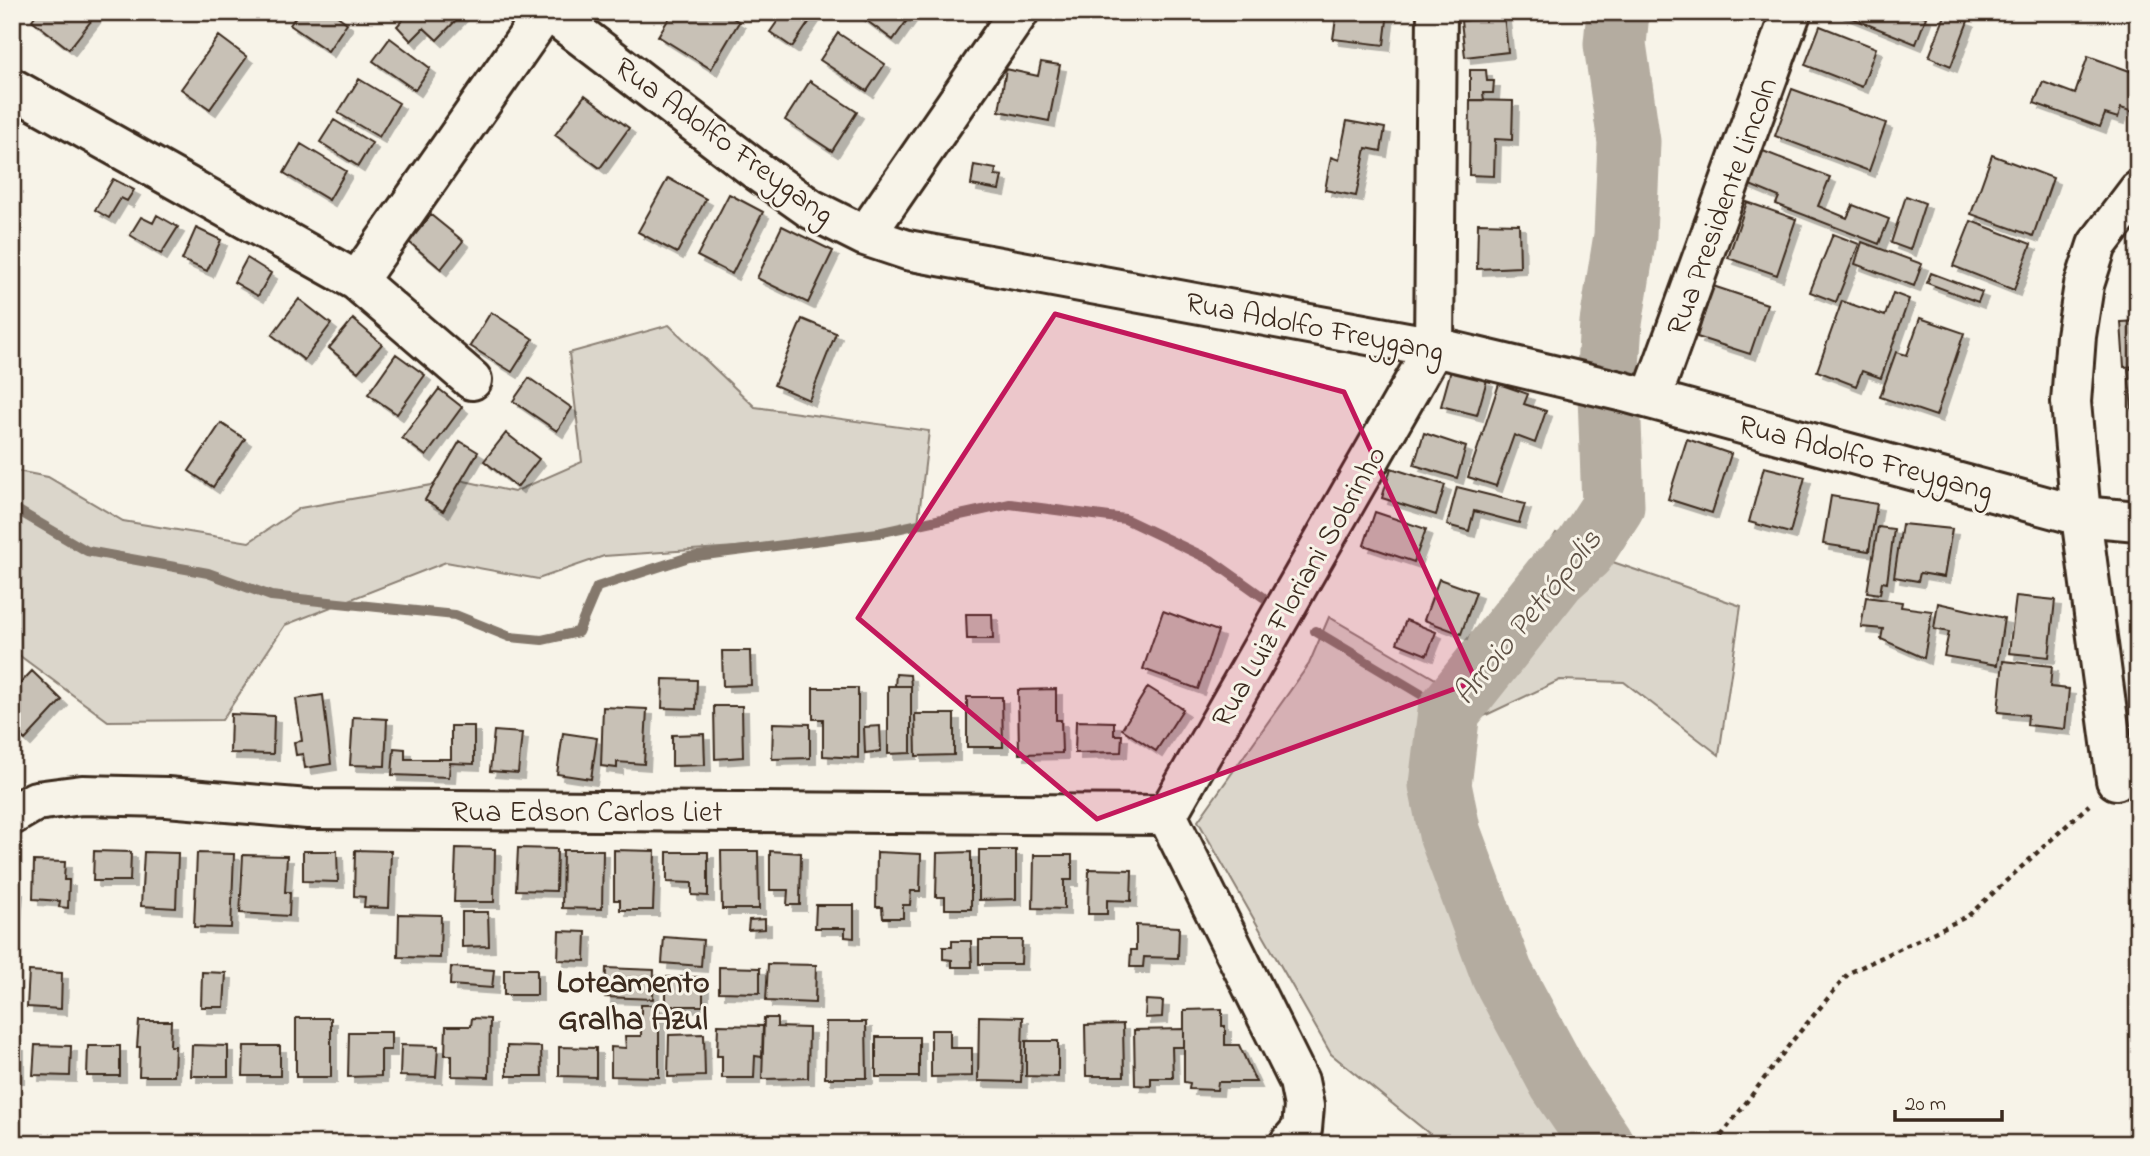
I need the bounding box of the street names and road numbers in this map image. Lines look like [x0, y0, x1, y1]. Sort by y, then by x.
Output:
street label: Rua Adolfo Freygang [604, 48, 842, 237]
street label: Rua Presidente Lincoln [1657, 72, 1791, 342]
street label: Rua Adolfo Freygang [1182, 282, 1447, 376]
street label: Rua Adolfo Freygang [1733, 405, 1998, 515]
street label: Rua Luiz Floriani Sobrinho [1202, 438, 1399, 737]
street label: Rua Edson Carlos Liet [452, 792, 722, 836]

